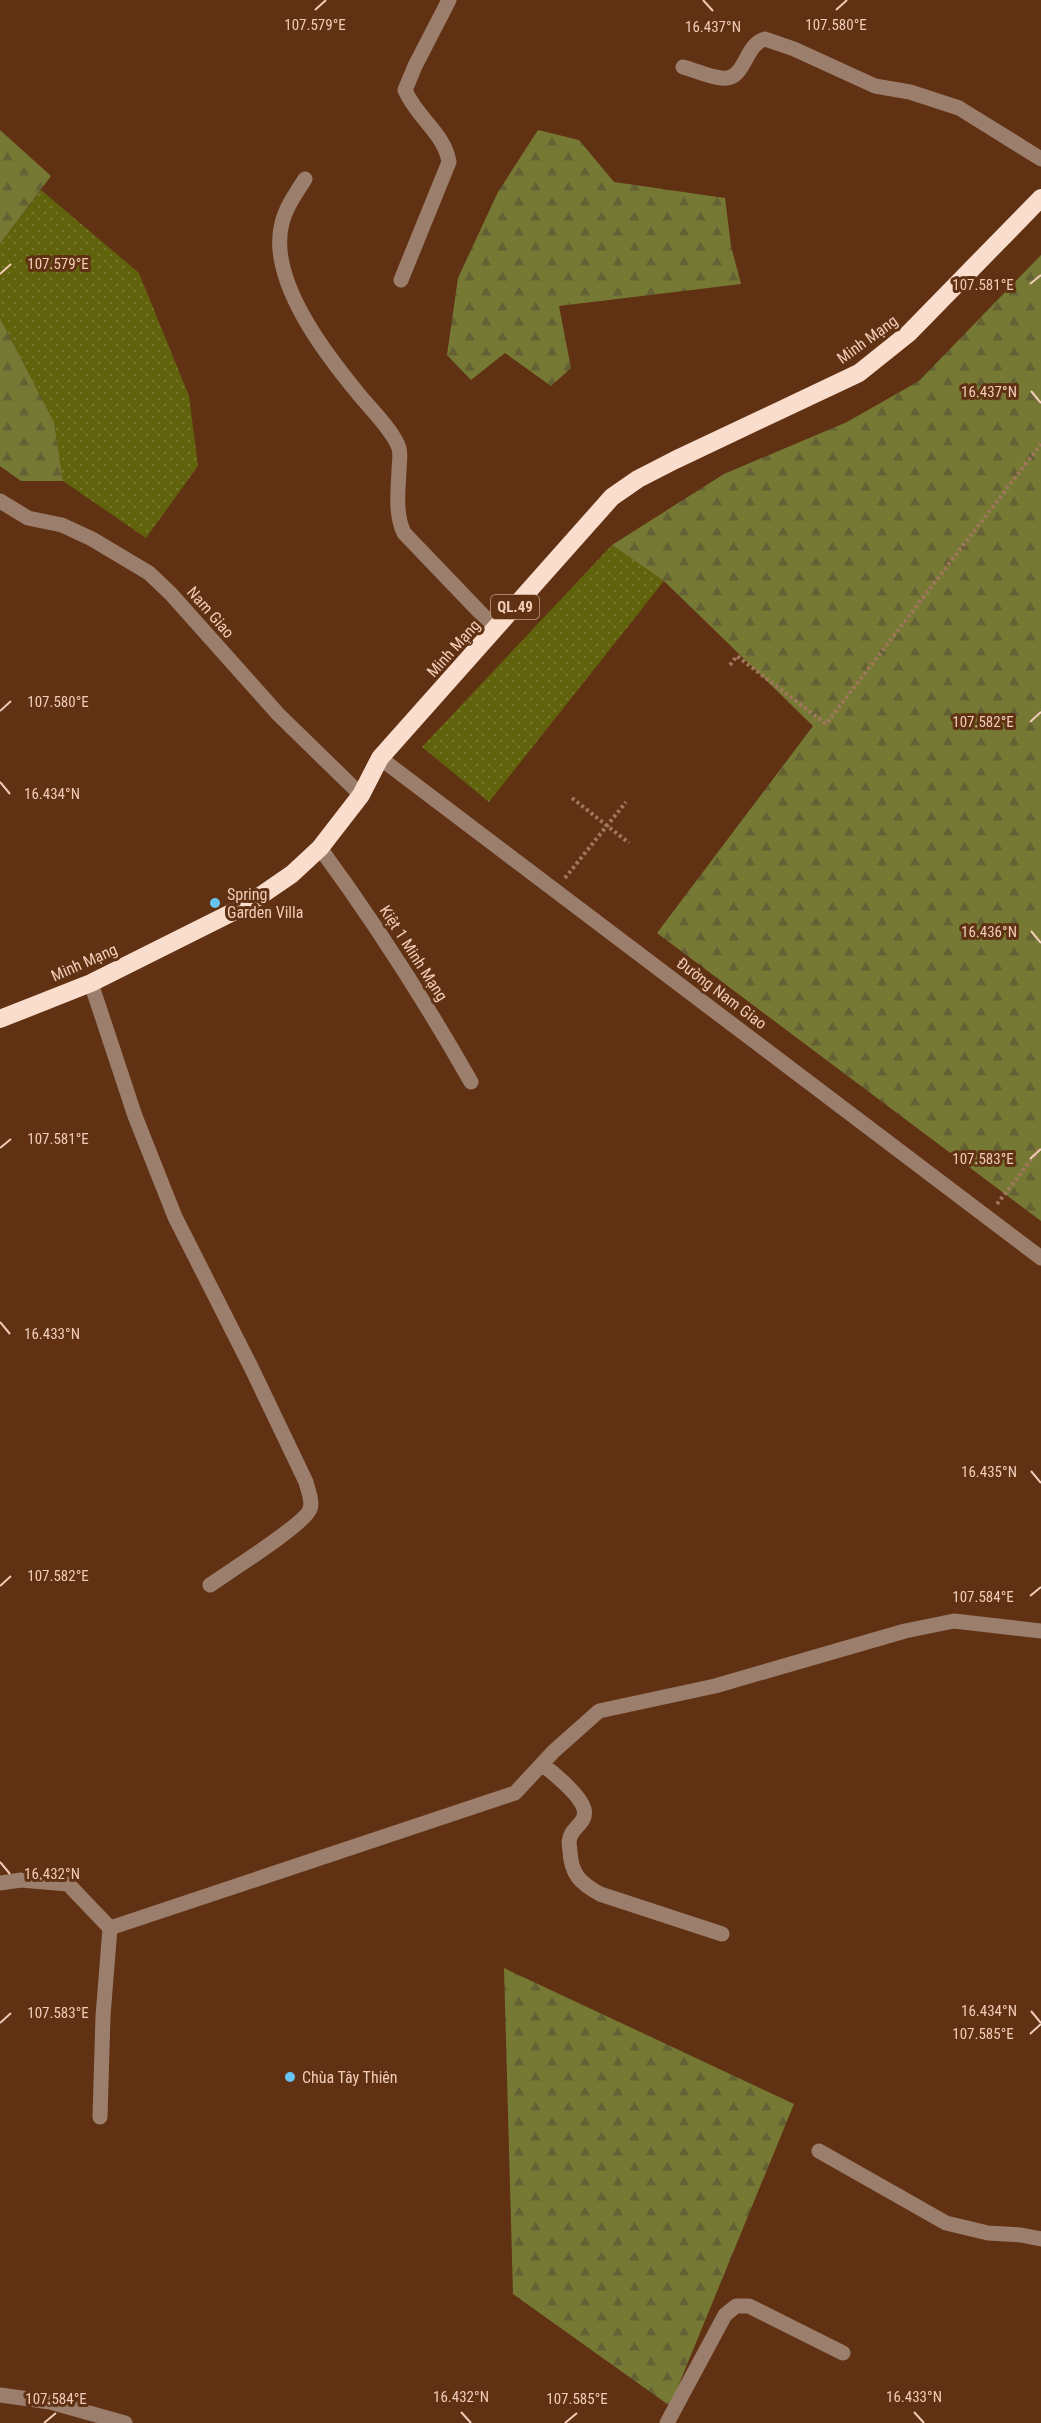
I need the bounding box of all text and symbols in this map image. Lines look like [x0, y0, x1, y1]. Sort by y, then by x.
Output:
text: 107.579°E [284, 16, 346, 34]
text: 107.580°E [805, 16, 867, 34]
text: 16.437°N [685, 18, 741, 36]
text: 107.579°E [27, 255, 89, 273]
text: 107.581°E [952, 276, 1014, 294]
street label: Minh Mạng [833, 311, 901, 368]
text: 16.437°N [961, 383, 1017, 401]
street label: Nam Giao [183, 583, 238, 642]
road number: QL.49 [491, 595, 539, 619]
street label: Minh Mạng [423, 616, 484, 681]
text: 107.580°E [27, 693, 89, 711]
text: 107.582°E [952, 713, 1014, 731]
text: 16.434°N [24, 785, 80, 803]
place label: Spring Garden Villa [227, 885, 303, 922]
marker: Spring Garden Villa [208, 896, 222, 910]
street label: Kiệt 1 Minh Mạng [376, 902, 452, 1005]
text: 16.436°N [961, 923, 1017, 941]
street label: Minh Mạng [48, 939, 120, 985]
street label: Đường Nam Giao [673, 953, 770, 1033]
text: 107.581°E [27, 1130, 89, 1148]
text: 107.583°E [952, 1150, 1014, 1168]
text: 16.433°N [24, 1325, 80, 1343]
text: 16.435°N [961, 1463, 1017, 1481]
text: 107.582°E [27, 1567, 89, 1585]
text: 107.584°E [952, 1588, 1014, 1606]
text: 16.432°N [24, 1865, 80, 1883]
text: 16.434°N [961, 2002, 1017, 2020]
text: 107.583°E [27, 2004, 89, 2022]
text: 107.585°E [952, 2025, 1014, 2043]
place label: Chùa Tây Thiên [302, 2068, 398, 2087]
marker: Chùa Tây Thiên [283, 2070, 297, 2084]
text: 16.432°N [433, 2388, 489, 2406]
text: 16.433°N [886, 2388, 942, 2406]
text: 107.584°E [25, 2390, 87, 2408]
text: 107.585°E [546, 2390, 608, 2408]

